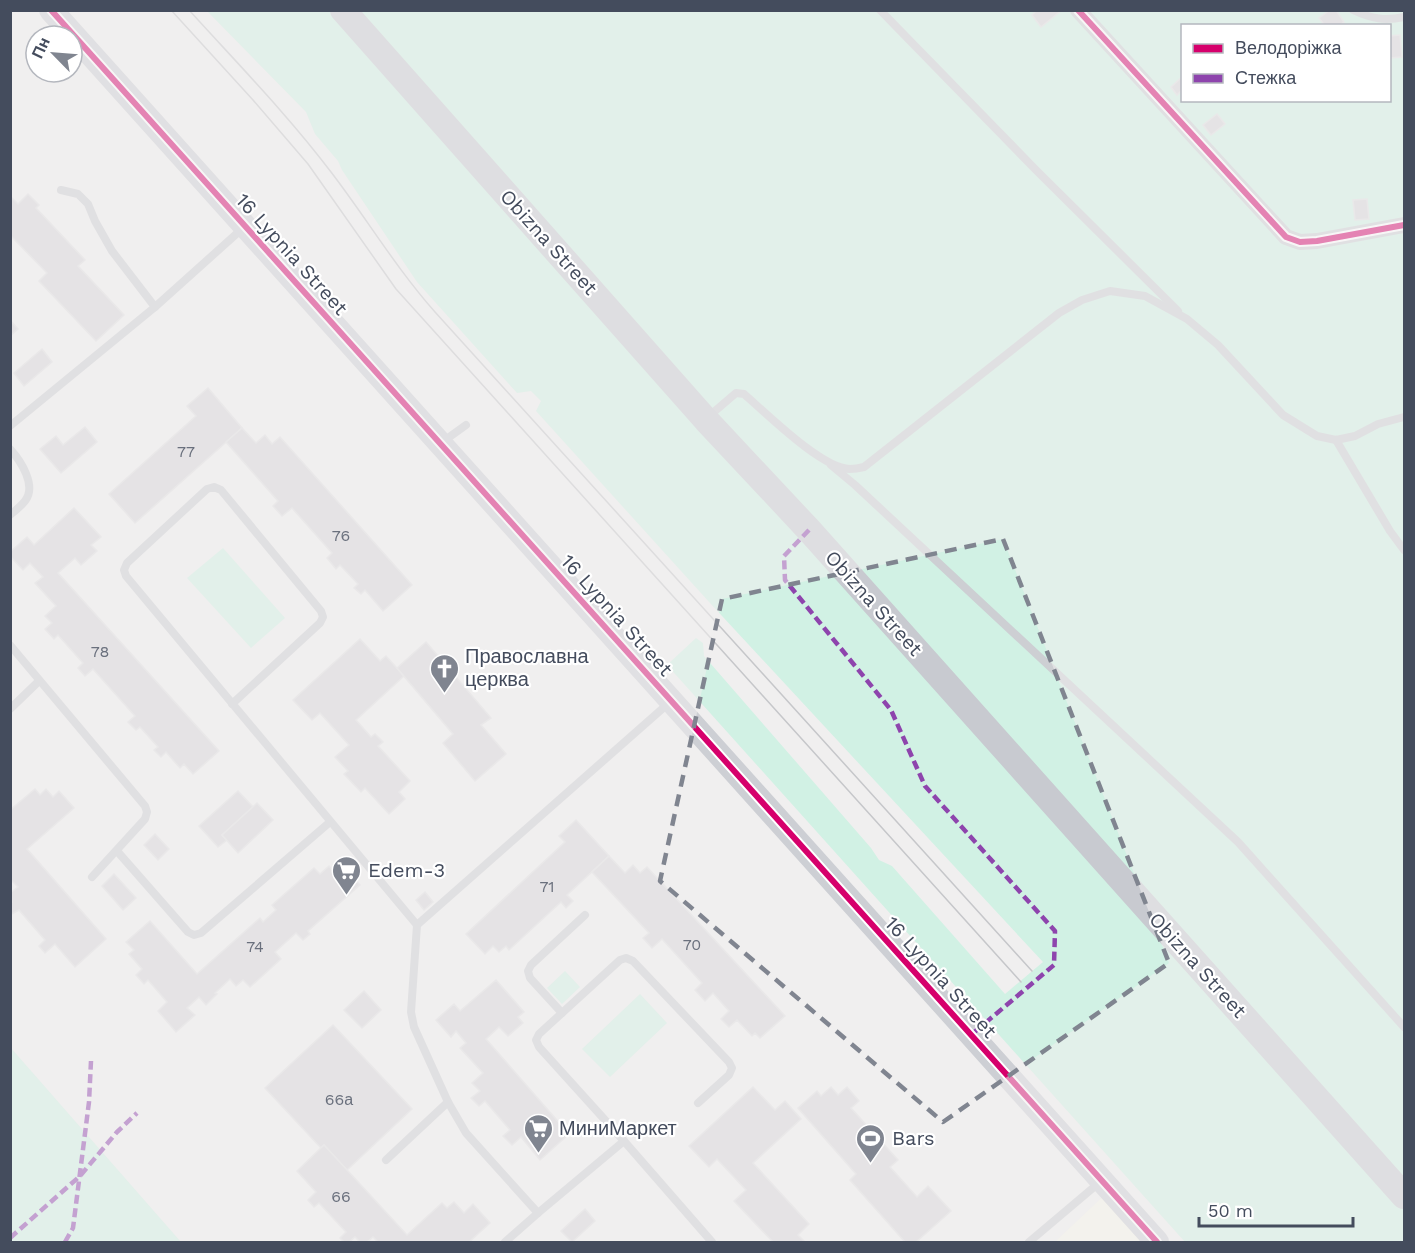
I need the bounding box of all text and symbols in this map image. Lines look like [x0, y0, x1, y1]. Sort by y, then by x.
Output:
north arrow [24, 24, 84, 84]
legend [1181, 24, 1391, 102]
text: Пн [28, 34, 54, 61]
text: Велодоріжка [1235, 37, 1343, 58]
text: Стежка [1235, 67, 1297, 88]
street label: Obizna Street [495, 184, 603, 300]
street label: 16 Lypnia Street [231, 188, 353, 320]
house number: 77 [177, 442, 195, 461]
house number: 76 [332, 526, 350, 545]
street label: Obizna Street [820, 545, 928, 661]
street label: 16 Lypnia Street [556, 549, 678, 681]
house number: 78 [91, 642, 109, 661]
place label: Православна церква [465, 644, 590, 691]
church icon: Православна церква [428, 652, 460, 694]
supermarket icon: Edem-3 [331, 854, 363, 896]
place label: Edem-3 [368, 858, 445, 882]
house number: 71 [539, 877, 555, 896]
street label: Obizna Street [1144, 907, 1252, 1023]
street label: 16 Lypnia Street [880, 911, 1002, 1043]
house number: 70 [683, 935, 701, 954]
house number: 74 [246, 937, 264, 956]
house number: 66а [325, 1090, 353, 1109]
supermarket icon: МиниМаркет [522, 1112, 554, 1154]
place label: МиниМаркет [559, 1116, 677, 1140]
sports icon: Bars [855, 1122, 887, 1164]
place label: Bars [892, 1126, 935, 1150]
house number: 66 [331, 1187, 351, 1206]
scale bar [1199, 1190, 1354, 1228]
text: 50 m [1208, 1200, 1253, 1221]

